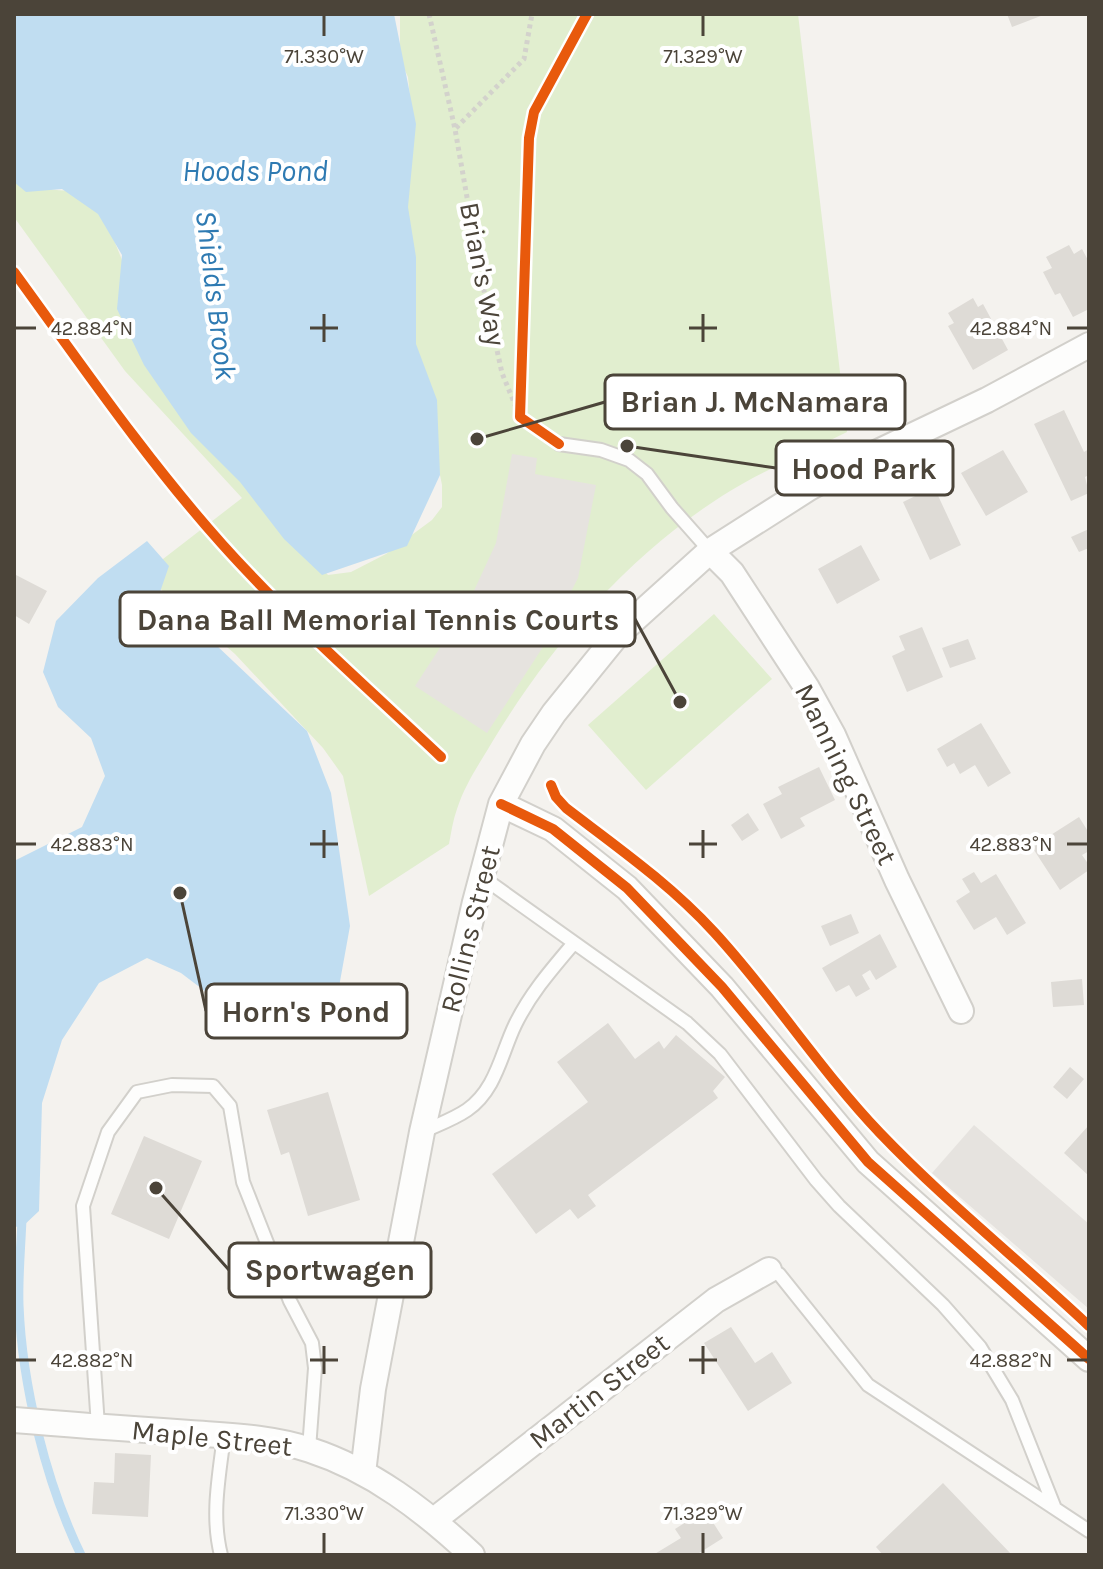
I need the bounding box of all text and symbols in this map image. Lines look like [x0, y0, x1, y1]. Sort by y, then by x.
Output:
text: 71.330°W [284, 45, 364, 68]
text: 71.329°W [663, 45, 743, 68]
water label: Hoods Pond [182, 153, 328, 189]
street label: Brian's Way [453, 199, 513, 349]
water label: Shields Brook [188, 208, 244, 383]
text: 42.884°N [51, 317, 133, 340]
text: 42.884°N [970, 317, 1052, 340]
callout: Brian J. McNamara [605, 375, 905, 429]
text: Brian J. McNamara [621, 384, 889, 420]
callout: Hood Park [776, 441, 953, 495]
text: Hood Park [791, 451, 937, 487]
callout: Dana Ball Memorial Tennis Courts [120, 592, 635, 646]
text: Dana Ball Memorial Tennis Courts [137, 602, 619, 638]
street label: Manning Street [788, 678, 904, 870]
text: 42.883°N [50, 833, 134, 856]
text: 42.883°N [969, 833, 1053, 856]
street label: Rollins Street [433, 842, 507, 1016]
callout: Horn's Pond [206, 984, 407, 1038]
text: Horn's Pond [222, 994, 390, 1030]
callout: Sportwagen [229, 1243, 431, 1297]
text: Sportwagen [245, 1252, 415, 1288]
street label: Martin Street [522, 1326, 676, 1456]
text: 42.882°N [51, 1349, 134, 1372]
text: 42.882°N [970, 1349, 1053, 1372]
street label: Maple Street [130, 1413, 294, 1463]
text: 71.330°W [284, 1502, 364, 1525]
text: 71.329°W [663, 1502, 743, 1525]

